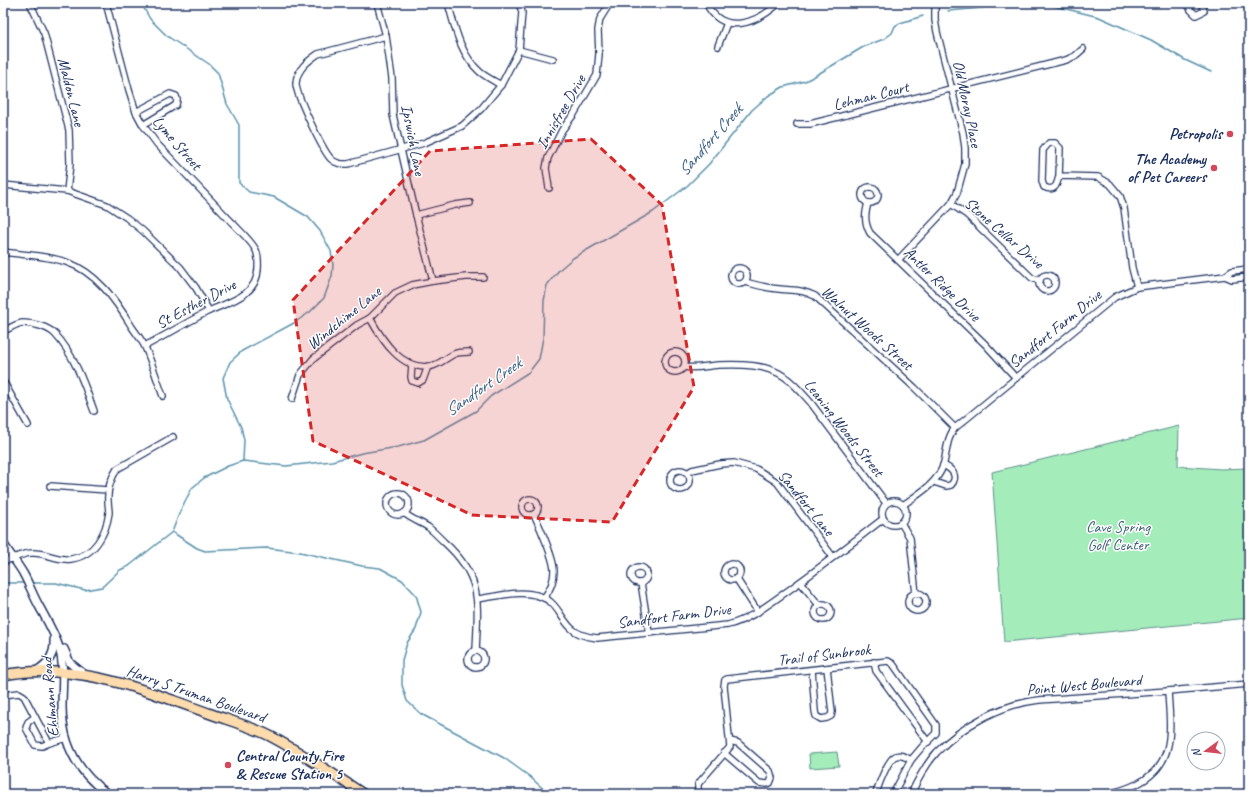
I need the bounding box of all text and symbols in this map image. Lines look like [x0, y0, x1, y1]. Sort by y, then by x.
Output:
street label: Maldon Lane [53, 56, 90, 130]
street label: Old Moray Place [948, 59, 986, 151]
street label: Innisfree Drive [532, 70, 591, 153]
street label: Lehman Court [831, 77, 912, 115]
water label: Sandfort Creek [673, 98, 749, 180]
street label: Ipswich Lane [396, 103, 430, 179]
street label: Lyme Street [148, 112, 207, 175]
place label: Petropolis [1169, 124, 1224, 144]
marker: Petropolis [1225, 129, 1235, 139]
place label: The Academy of Pet Careers [1127, 149, 1208, 187]
marker: The Academy of Pet Careers [1209, 163, 1219, 173]
street label: Stone Cellar Drive [960, 193, 1049, 274]
street label: Antler Ridge Drive [899, 242, 986, 327]
street label: St Esther Drive [153, 274, 241, 333]
street label: Windchime Lane [303, 281, 387, 354]
street label: Walnut Woods Street [817, 282, 918, 376]
street label: Sandfort Farm Drive [1005, 284, 1107, 373]
water label: Sandfort Creek [441, 352, 527, 421]
street label: Leaning Woods Street [800, 375, 889, 482]
street label: Sandfort Lane [773, 466, 840, 541]
park label: Cave Spring Golf Center [1086, 517, 1151, 555]
street label: Sandfort Farm Drive [616, 599, 733, 633]
street label: Trail of Sunbrook [777, 639, 872, 671]
street label: Ehlmann Road [36, 654, 63, 738]
street label: Harry S Truman Boulevard [124, 661, 271, 728]
street label: Point West Boulevard [1026, 670, 1145, 700]
north arrow [1186, 731, 1226, 771]
place label: Central County Fire & Rescue Station 5 [236, 746, 345, 784]
text: N [1188, 746, 1204, 759]
marker: Central County Fire & Rescue Station 5 [223, 760, 233, 770]

